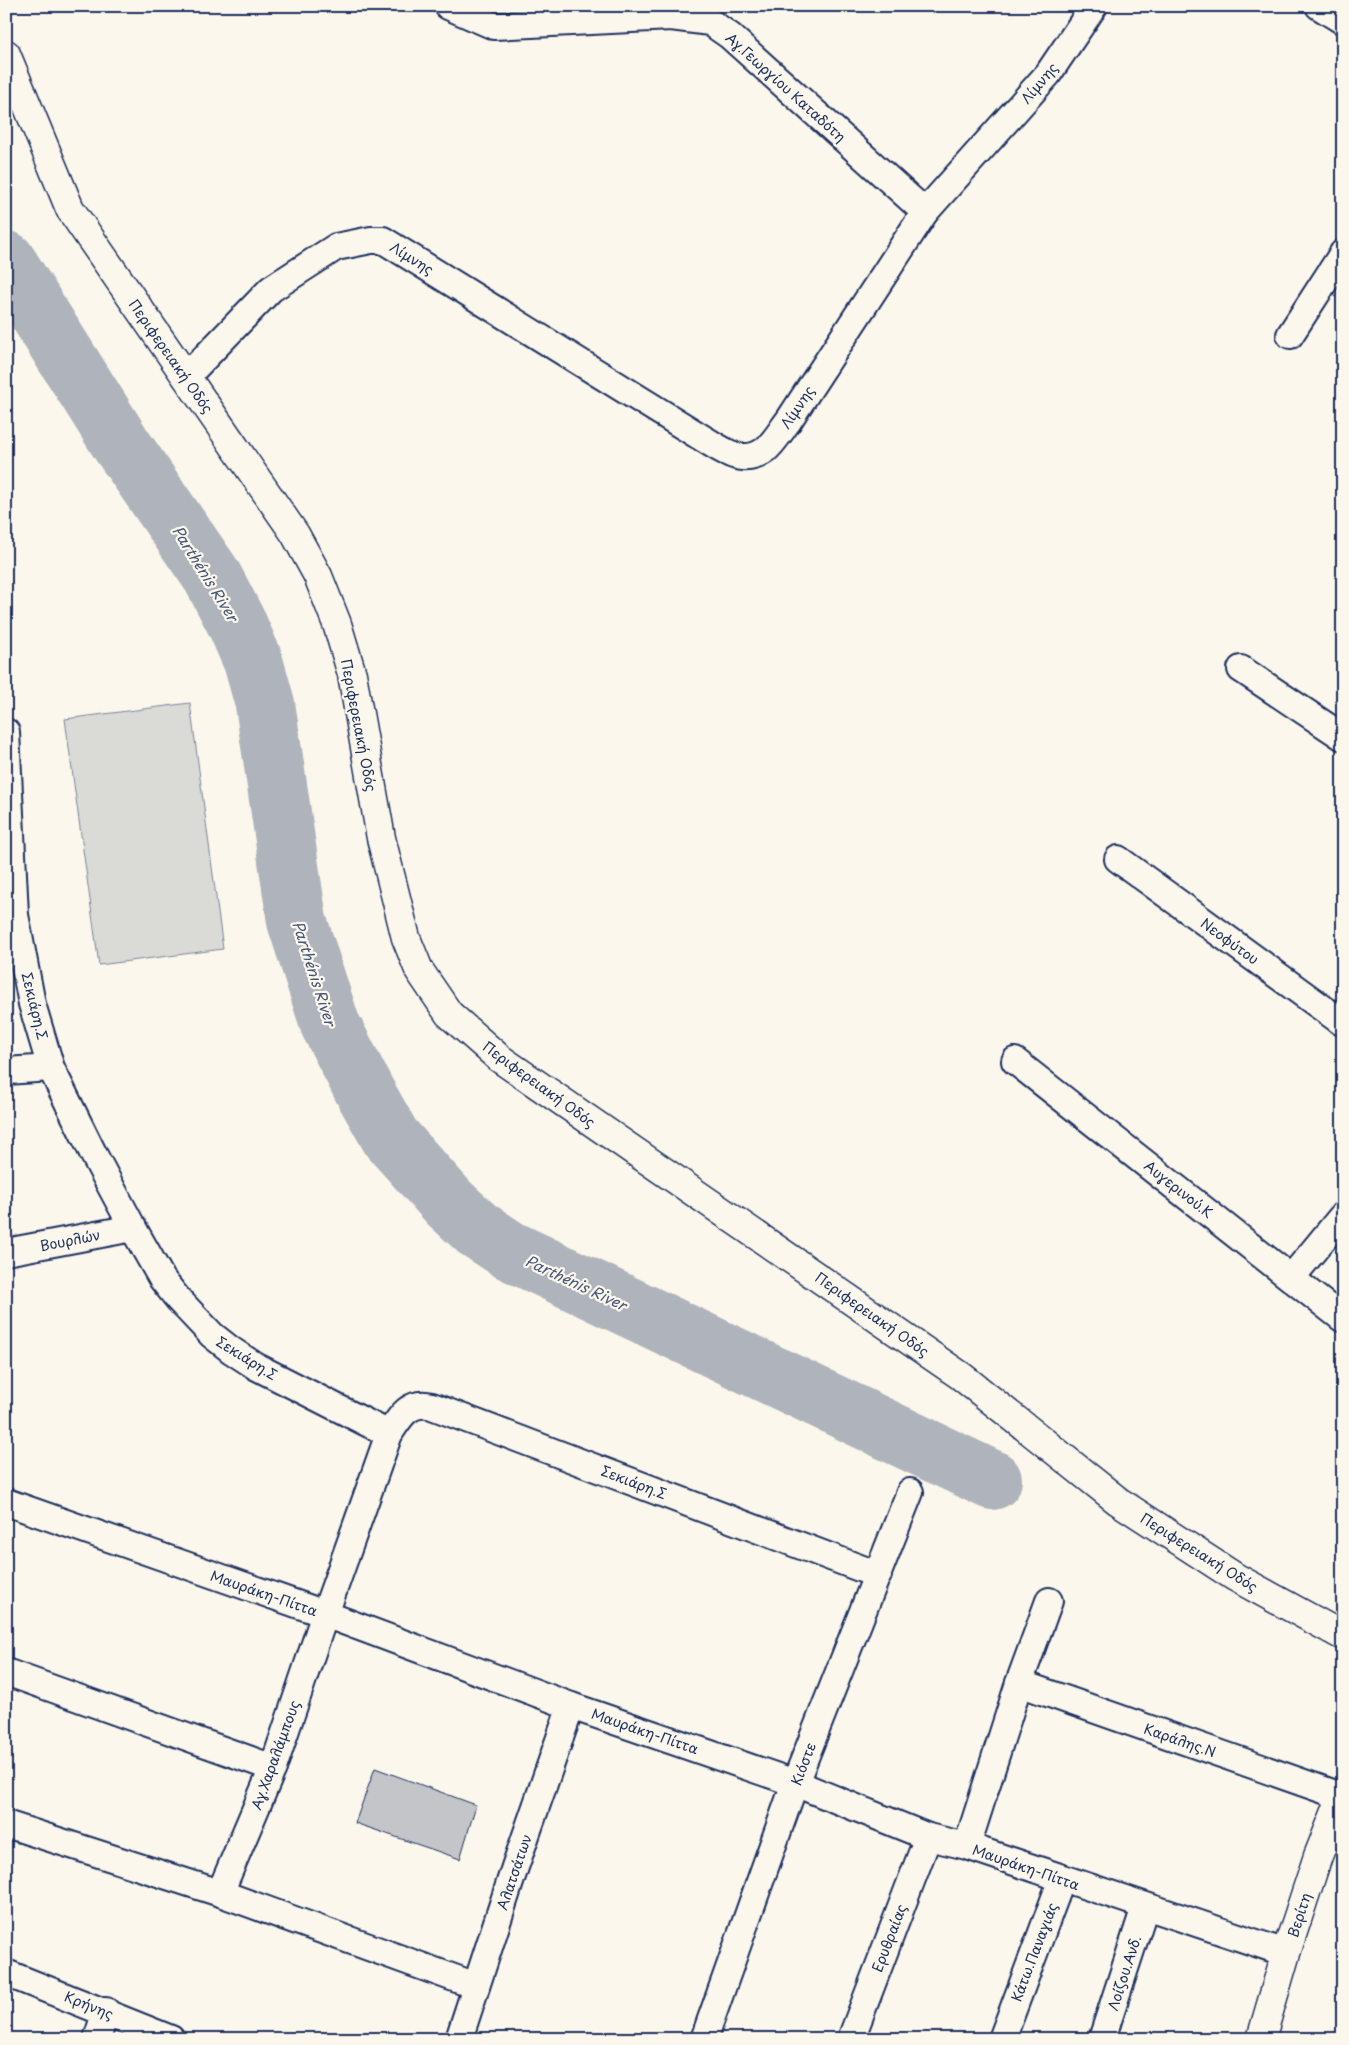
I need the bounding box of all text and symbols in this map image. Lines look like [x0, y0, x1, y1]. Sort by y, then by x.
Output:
street label: Αγ.Γεωργίου Καταδότη [721, 27, 851, 147]
street label: Λίμνης [1016, 58, 1062, 108]
street label: Λίμνης [386, 236, 438, 280]
street label: Περιφερειακή Οδός [124, 295, 218, 417]
street label: Λίμνης [775, 381, 819, 433]
water label: Parthénis River [167, 521, 246, 627]
street label: Περιφερειακή Οδός [336, 657, 382, 793]
street label: Νεοφύτου [1197, 913, 1263, 969]
water label: Parthénis River [287, 917, 344, 1031]
street label: Σεκιάρη.Σ [17, 970, 53, 1042]
street label: Περιφερειακή Οδός [478, 1036, 600, 1132]
street label: Αυγερινού.Κ [1140, 1155, 1218, 1223]
street label: Βουρλών [38, 1224, 102, 1256]
water label: Parthénis River [522, 1248, 632, 1316]
street label: Περιφερειακή Οδός [811, 1267, 933, 1361]
street label: Σεκιάρη.Σ [212, 1331, 282, 1385]
street label: Σεκιάρη.Σ [598, 1460, 670, 1504]
street label: Περιφερειακή Οδός [1136, 1507, 1262, 1597]
street label: Μαυράκη-Πίττα [208, 1565, 320, 1621]
street label: Αγ.Χαραλάμπους [245, 1697, 305, 1813]
street label: Μαυράκη-Πίττα [589, 1703, 701, 1759]
street label: Καράλης.Ν [1141, 1718, 1219, 1762]
street label: Κιόστε [785, 1739, 821, 1789]
street label: Αλατσάτων [491, 1831, 537, 1913]
street label: Μαυράκη-Πίττα [970, 1839, 1082, 1895]
street label: Βερίτη [1282, 1890, 1316, 1940]
street label: Κάτω.Παναγιάς [1005, 1899, 1063, 2005]
street label: Ερυθραίας [866, 1901, 912, 1975]
street label: Λοίζου.Ανδ. [1102, 1933, 1146, 2013]
street label: Κρήνης [61, 1986, 117, 2024]

